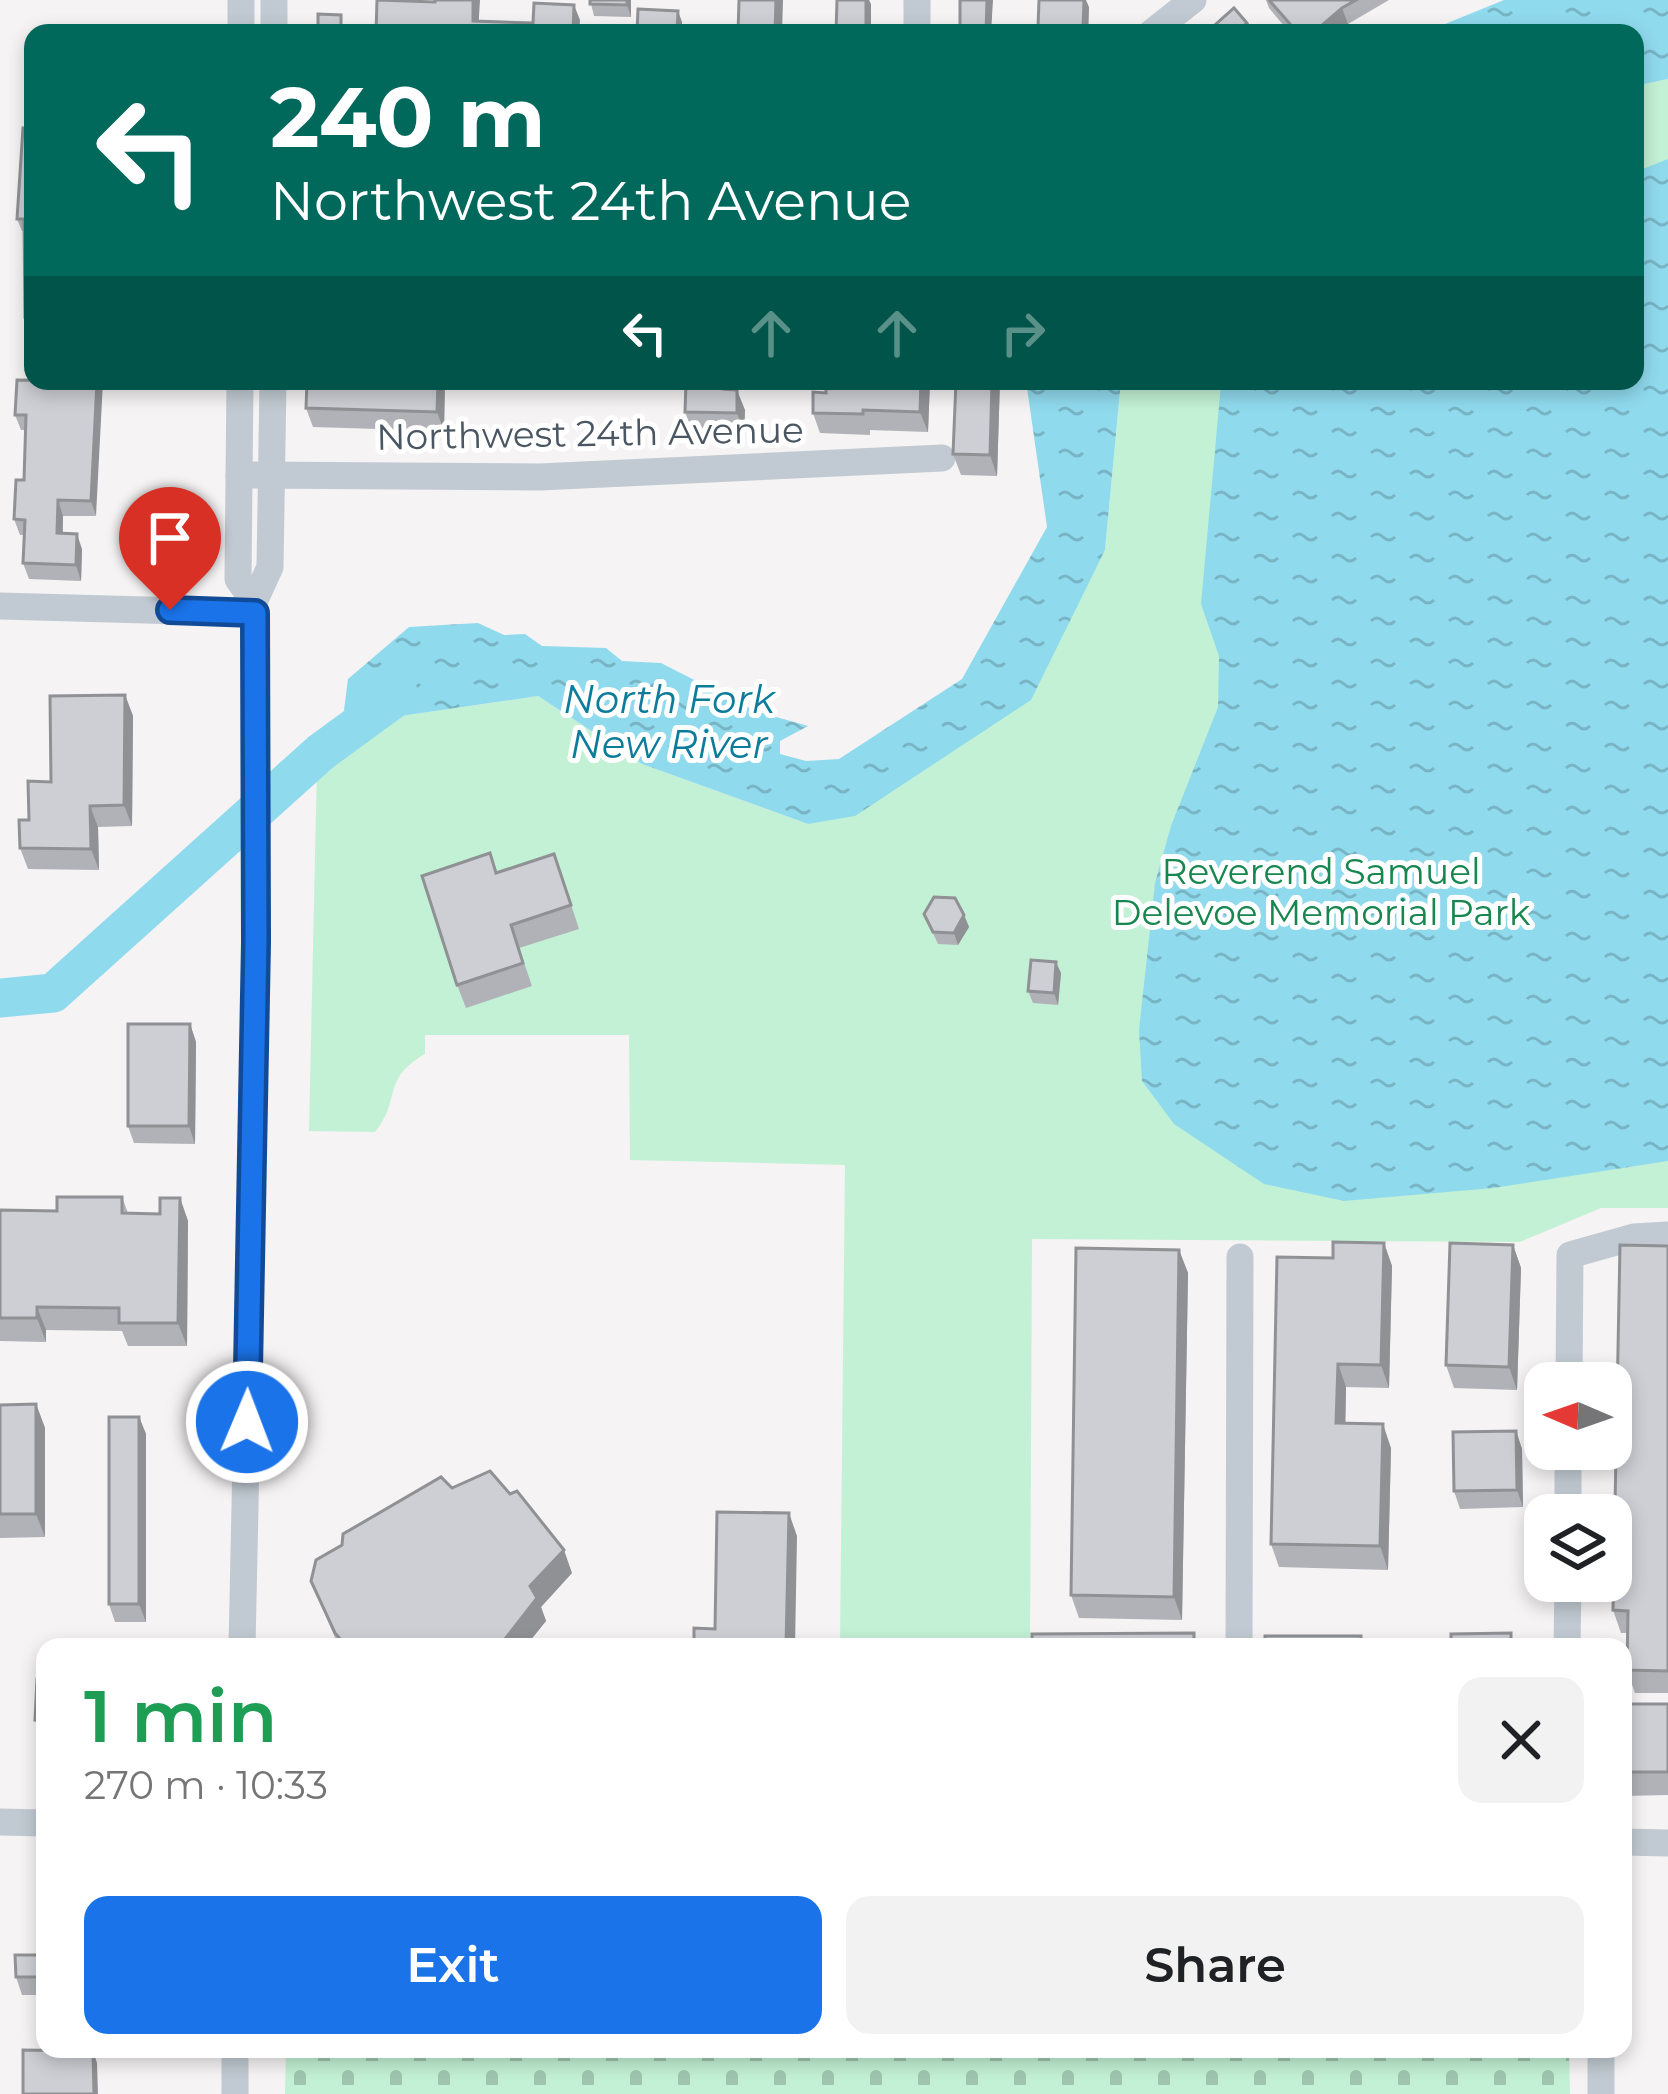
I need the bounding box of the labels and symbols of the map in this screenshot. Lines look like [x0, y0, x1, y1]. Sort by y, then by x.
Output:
street label: Northwest 24th Avenue [376, 407, 804, 459]
pin [119, 487, 221, 610]
water label: North Fork New River [563, 675, 777, 768]
park label: Reverend Samuel Delevoe Memorial Park [1112, 849, 1531, 934]
position arrow [184, 1359, 310, 1485]
north arrow [1524, 1362, 1632, 1470]

